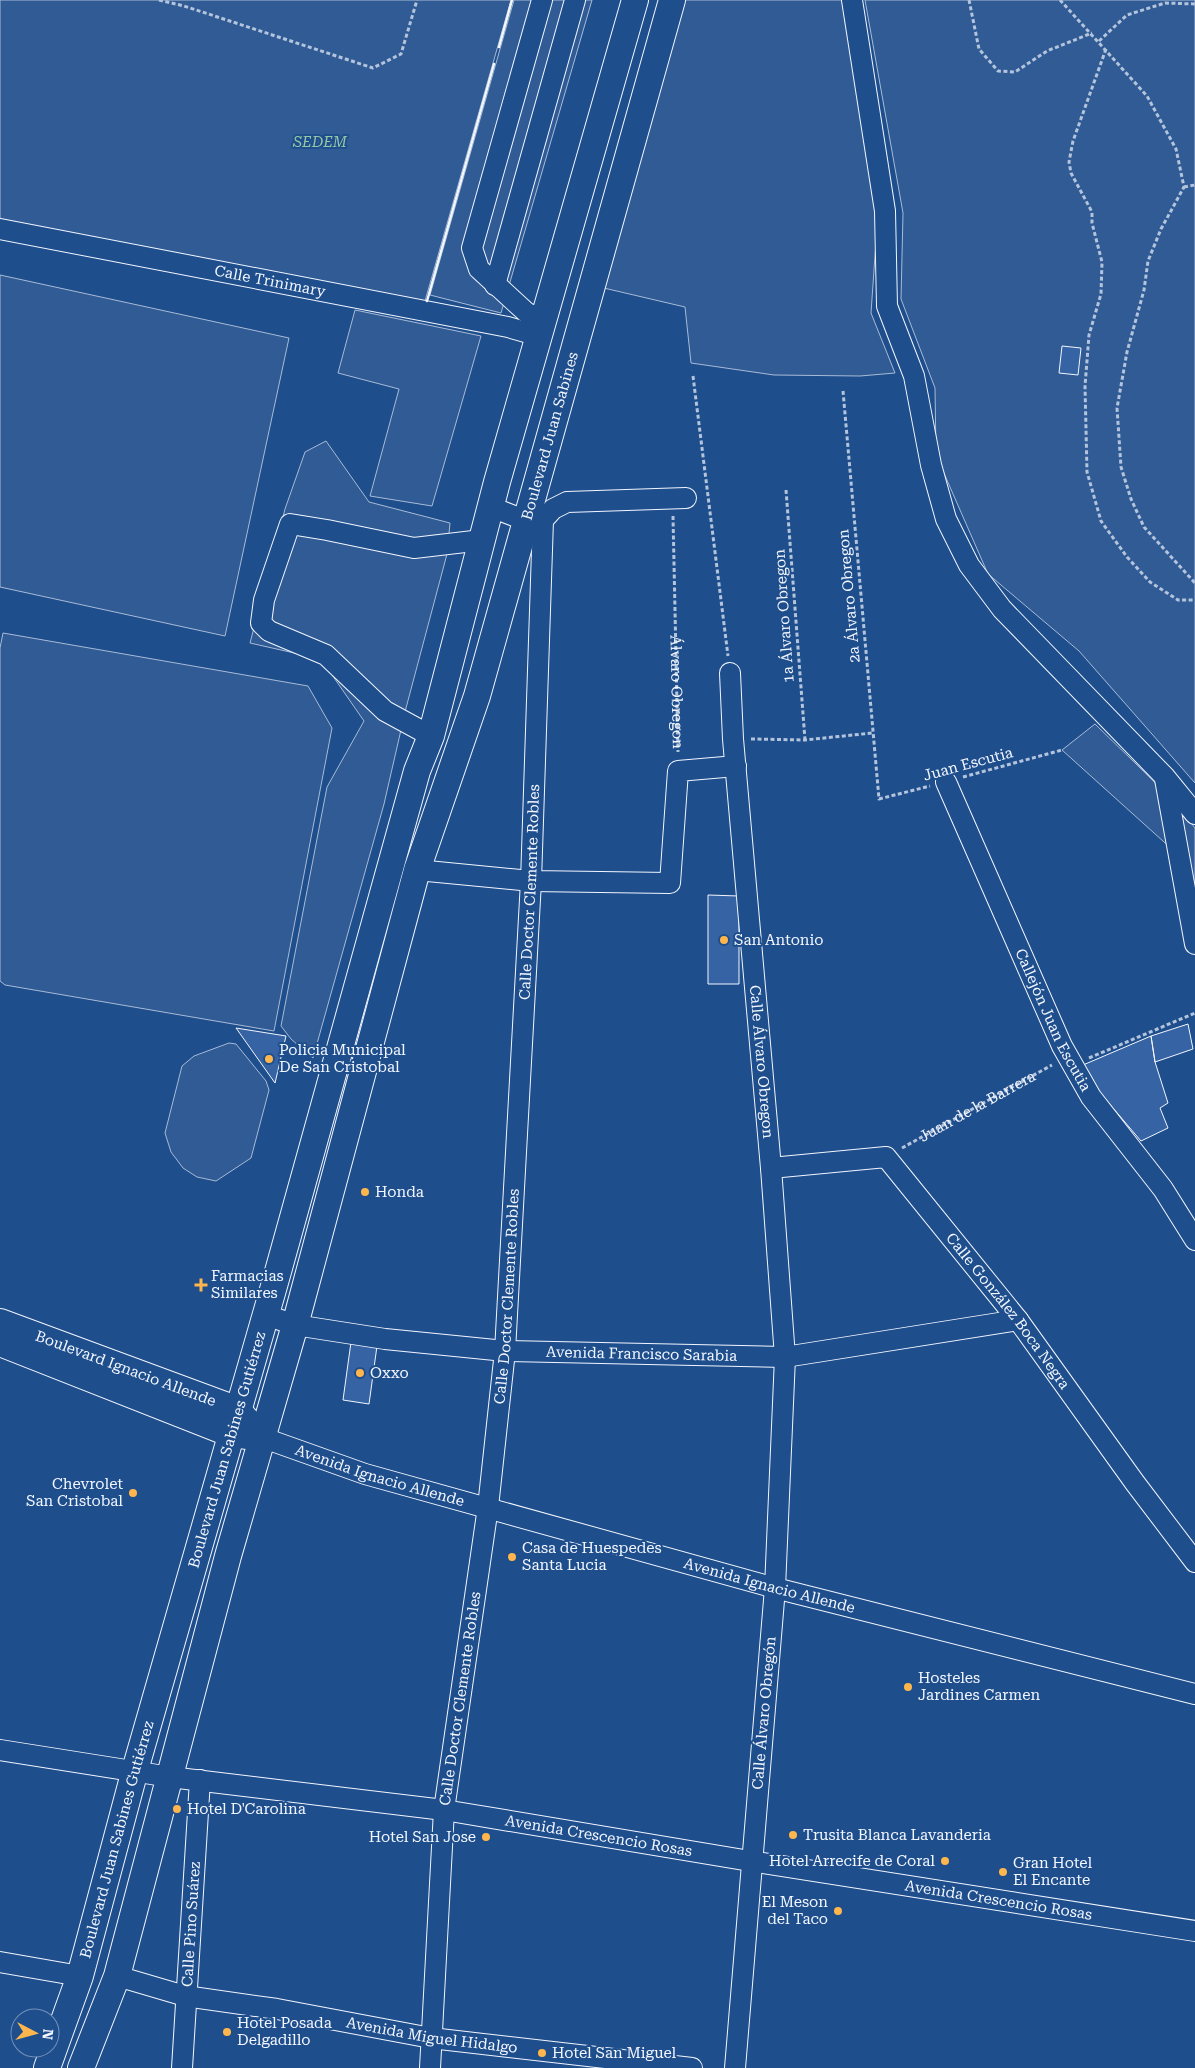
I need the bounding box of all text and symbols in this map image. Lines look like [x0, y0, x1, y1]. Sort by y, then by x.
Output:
park label: SEDEM [292, 133, 348, 151]
street label: Calle Trinimary [213, 262, 327, 301]
street label: Boulevard Juan Sabines [518, 350, 582, 522]
street label: 2a Álvaro Obregon [834, 528, 864, 664]
street label: 1a Álvaro Obregon [770, 548, 798, 683]
street label: Álvaro Obregon [667, 635, 687, 749]
street label: Juan Escutia [921, 743, 1015, 785]
street label: Calle Doctor Clemente Robles [515, 784, 543, 1001]
place label: San Antonio [734, 931, 824, 949]
marker: San Antonio [718, 934, 730, 946]
street label: Callejón Juan Escutia [1011, 946, 1095, 1094]
street label: Calle Álvaro Obregon [746, 984, 777, 1139]
place label: Policia Municipal De San Cristobal [279, 1041, 406, 1076]
marker: Policia Municipal De San Cristobal [263, 1053, 275, 1065]
street label: Juan de la Barrera [916, 1067, 1039, 1146]
place label: Honda [375, 1183, 424, 1201]
marker: Honda [359, 1186, 371, 1198]
street label: Calle Doctor Clemente Robles [490, 1188, 523, 1405]
street label: Calle González Boca Negra [942, 1229, 1074, 1393]
place label: Farmacias Similares [211, 1267, 284, 1302]
marker: Farmacias Similares [195, 1279, 207, 1291]
street label: Boulevard Ignacio Allende [33, 1327, 219, 1410]
street label: Boulevard Juan Sabines Gutiérrez [184, 1330, 269, 1570]
street label: Avenida Francisco Sarabia [546, 1343, 738, 1365]
place label: Oxxo [370, 1364, 409, 1382]
marker: Oxxo [354, 1367, 366, 1379]
street label: Avenida Ignacio Allende [293, 1441, 467, 1510]
place label: Chevrolet San Cristobal [26, 1475, 123, 1510]
marker: Chevrolet San Cristobal [127, 1487, 139, 1499]
place label: Casa de Huespedes Santa Lucia [522, 1539, 662, 1574]
marker: Casa de Huespedes Santa Lucia [506, 1551, 518, 1563]
street label: Avenida Ignacio Allende [682, 1554, 857, 1617]
street label: Calle Doctor Clemente Robles [436, 1590, 485, 1807]
street label: Calle Álvaro Obregón [748, 1635, 780, 1790]
place label: Hosteles Jardines Carmen [918, 1669, 1040, 1704]
marker: Hosteles Jardines Carmen [902, 1681, 914, 1693]
street label: Boulevard Juan Sabines Gutiérrez [76, 1719, 158, 1960]
place label: Hotel D'Carolina [187, 1800, 306, 1818]
marker: Hotel D'Carolina [171, 1803, 183, 1815]
street label: Avenida Crescencio Rosas [504, 1811, 694, 1860]
place label: Trusita Blanca Lavanderia [803, 1826, 991, 1844]
place label: Hotel San Jose [369, 1828, 476, 1846]
marker: Trusita Blanca Lavanderia [787, 1829, 799, 1841]
marker: Hotel San Jose [480, 1831, 492, 1843]
place label: Hotel Arrecife de Coral [769, 1852, 935, 1870]
place label: Gran Hotel El Encante [1013, 1854, 1092, 1889]
marker: Hotel Arrecife de Coral [939, 1855, 951, 1867]
street label: Calle Pino Suárez [178, 1861, 204, 1988]
marker: Gran Hotel El Encante [997, 1866, 1009, 1878]
street label: Avenida Crescencio Rosas [904, 1877, 1093, 1924]
place label: El Meson del Taco [762, 1893, 828, 1928]
marker: El Meson del Taco [832, 1905, 844, 1917]
north arrow [10, 2008, 60, 2058]
street label: Avenida Miguel Hidalgo [345, 2013, 519, 2057]
place label: Hotel Posada Delgadillo [237, 2014, 332, 2049]
marker: Hotel Posada Delgadillo [221, 2026, 233, 2038]
text: N [39, 2028, 56, 2041]
place label: Hotel San Miguel [552, 2044, 677, 2062]
marker: Hotel San Miguel [536, 2047, 548, 2059]

